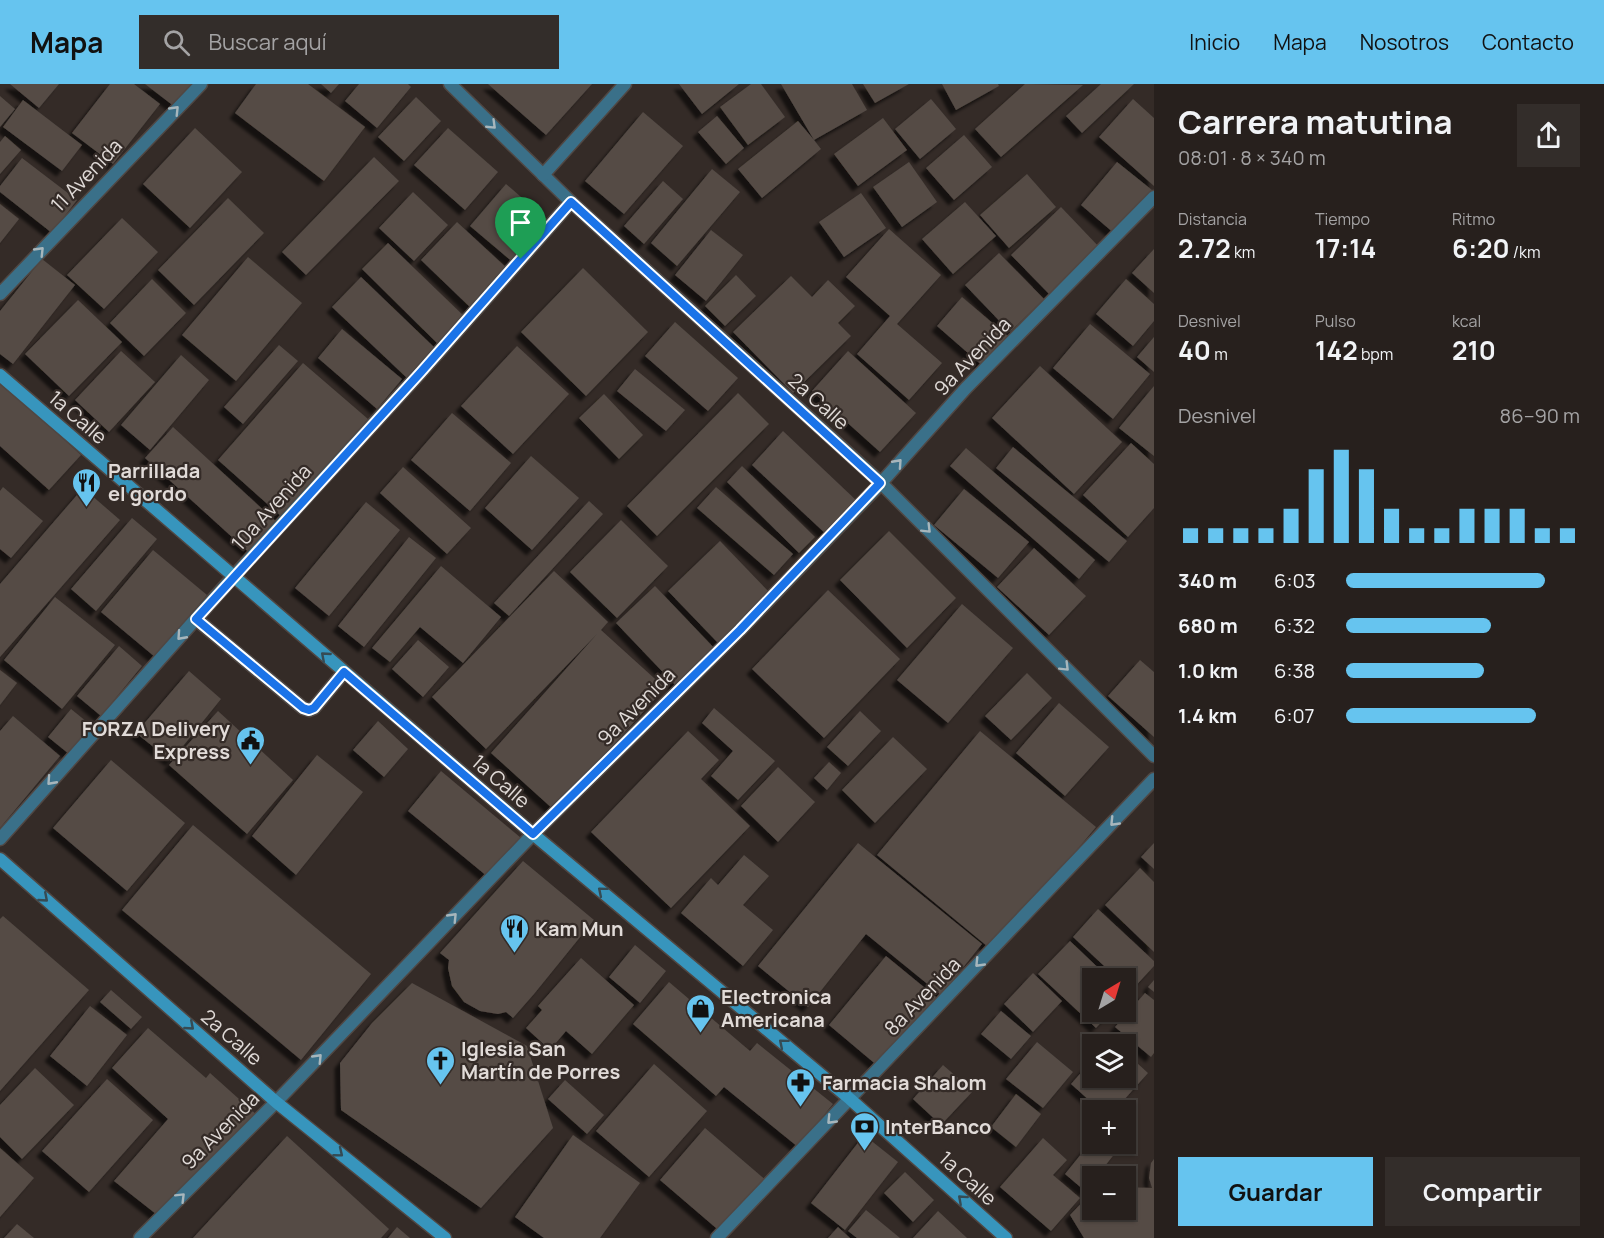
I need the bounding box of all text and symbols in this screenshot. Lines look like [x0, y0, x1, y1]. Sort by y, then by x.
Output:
search box [139, 15, 559, 69]
text: Mapa [30, 23, 103, 61]
icon: search [160, 26, 193, 59]
text: Buscar aquí [208, 27, 327, 57]
text: Inicio [1189, 28, 1240, 56]
text: Mapa [1273, 28, 1327, 56]
text: Nosotros [1360, 28, 1449, 56]
text: Contacto [1482, 28, 1574, 56]
text: Carrera matutina [1178, 99, 1452, 144]
button: share [1517, 104, 1580, 167]
one-way arrow [168, 107, 179, 118]
one-way arrow [486, 118, 496, 129]
street label: 11 Avenida [44, 132, 128, 218]
text: 08:01 · 8 × 340 m [1178, 144, 1326, 171]
pin [495, 197, 546, 259]
icon: arrive [504, 206, 537, 239]
text: Distancia [1178, 208, 1247, 230]
text: Tiempo [1315, 208, 1370, 230]
text: Ritmo [1452, 208, 1495, 230]
text: 2.72 [1178, 230, 1231, 266]
text: 17:14 [1315, 230, 1376, 266]
text: 6:20 [1452, 230, 1510, 266]
text: km [1231, 241, 1255, 263]
text: /km [1510, 241, 1541, 263]
one-way arrow [33, 248, 44, 259]
text: Desnivel [1178, 310, 1241, 332]
text: Pulso [1315, 310, 1356, 332]
text: kcal [1452, 310, 1481, 332]
street label: 9a Avenida [928, 311, 1016, 401]
text: 40 [1178, 332, 1211, 368]
text: 142 [1315, 332, 1358, 368]
text: 210 [1452, 332, 1496, 368]
text: m [1211, 343, 1228, 365]
text: bpm [1358, 343, 1393, 365]
street label: 2a Calle [783, 367, 855, 435]
street label: 1a Calle [43, 384, 113, 450]
text: Desnivel [1178, 402, 1256, 429]
text: 86–90 m [1500, 402, 1580, 429]
place label: Parrillada el gordo [108, 457, 200, 507]
street label: 10a Avenida [225, 458, 317, 556]
one-way arrow [891, 459, 902, 470]
restaurant icon: Parrillada el gordo [71, 466, 103, 508]
one-way arrow [920, 523, 931, 533]
text: 340 m [1178, 567, 1237, 594]
text: 6:03 [1274, 567, 1316, 594]
text: 680 m [1178, 612, 1238, 639]
text: 6:32 [1274, 612, 1315, 639]
one-way arrow [177, 629, 188, 640]
one-way arrow [321, 652, 332, 663]
text: 1.0 km [1178, 657, 1238, 684]
text: 6:38 [1274, 657, 1315, 684]
one-way arrow [1059, 660, 1069, 671]
street label: 9a Avenida [591, 661, 681, 751]
text: 1.4 km [1178, 702, 1237, 729]
text: 6:07 [1274, 702, 1315, 729]
place label: FORZA Delivery Express [82, 715, 231, 765]
public building icon: FORZA Delivery Express [235, 724, 267, 766]
street label: 1a Calle [466, 748, 536, 814]
one-way arrow [47, 774, 58, 785]
one-way arrow [1110, 815, 1121, 825]
one-way arrow [598, 888, 609, 899]
one-way arrow [37, 891, 48, 902]
restaurant icon: Kam Mun [498, 912, 530, 954]
one-way arrow [446, 914, 457, 925]
place label: Kam Mun [535, 915, 624, 942]
street label: 8a Avenida [878, 951, 966, 1041]
one-way arrow [976, 956, 987, 967]
north arrow [1082, 968, 1136, 1022]
map controls [1082, 968, 1136, 1220]
place label: Electronica Americana [721, 983, 832, 1033]
shop icon: Electronica Americana [684, 992, 716, 1034]
street label: 2a Calle [196, 1003, 268, 1071]
one-way arrow [184, 1019, 194, 1030]
button: layers [1082, 1034, 1136, 1088]
place label: Iglesia San Martín de Porres [461, 1035, 621, 1085]
one-way arrow [779, 1040, 790, 1051]
church icon: Iglesia San Martín de Porres [424, 1044, 456, 1086]
one-way arrow [311, 1054, 322, 1065]
pharmacy icon: Farmacia Shalom [785, 1066, 817, 1108]
place label: Farmacia Shalom [822, 1069, 987, 1096]
street label: 9a Avenida [175, 1085, 265, 1175]
button: + [1082, 1100, 1136, 1154]
bank icon: InterBanco [848, 1110, 880, 1152]
one-way arrow [827, 1112, 838, 1123]
place label: InterBanco [885, 1113, 991, 1140]
one-way arrow [332, 1145, 343, 1156]
street label: 1a Calle [933, 1145, 1003, 1211]
button: Guardar [1178, 1157, 1373, 1226]
button: Compartir [1385, 1157, 1580, 1226]
button: − [1082, 1166, 1136, 1220]
one-way arrow [174, 1193, 185, 1204]
one-way arrow [958, 1195, 969, 1206]

